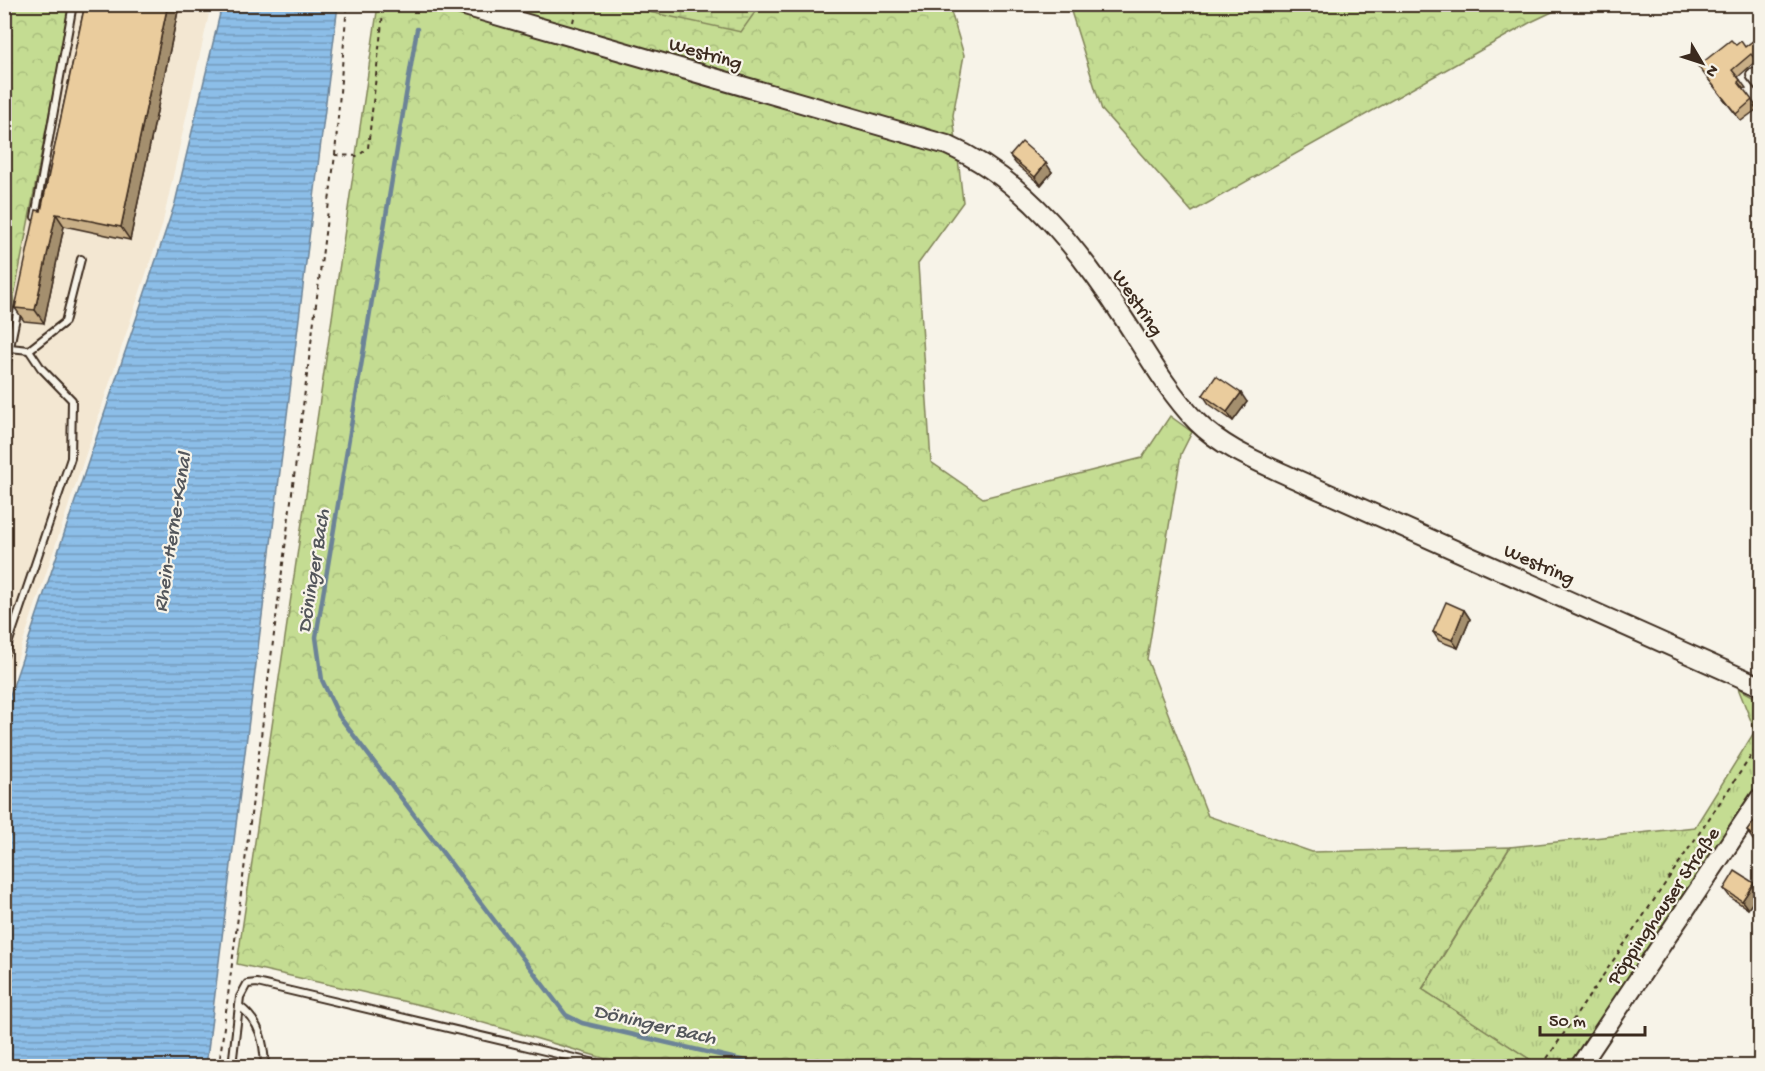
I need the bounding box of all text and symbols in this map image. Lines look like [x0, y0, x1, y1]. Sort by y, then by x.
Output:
north arrow [1672, 33, 1732, 93]
street label: Westring [666, 34, 744, 77]
text: N [1700, 60, 1722, 81]
street label: Westring [1106, 266, 1167, 342]
water label: Rhein-Herne-Kanal [149, 450, 200, 614]
water label: Döninger Bach [293, 507, 338, 635]
street label: Westring [1500, 540, 1578, 592]
street label: Pöppinghauser Straße [1603, 823, 1727, 991]
scale bar [1540, 999, 1645, 1037]
water label: Döninger Bach [590, 1000, 719, 1053]
text: 50 m [1549, 1012, 1586, 1033]

